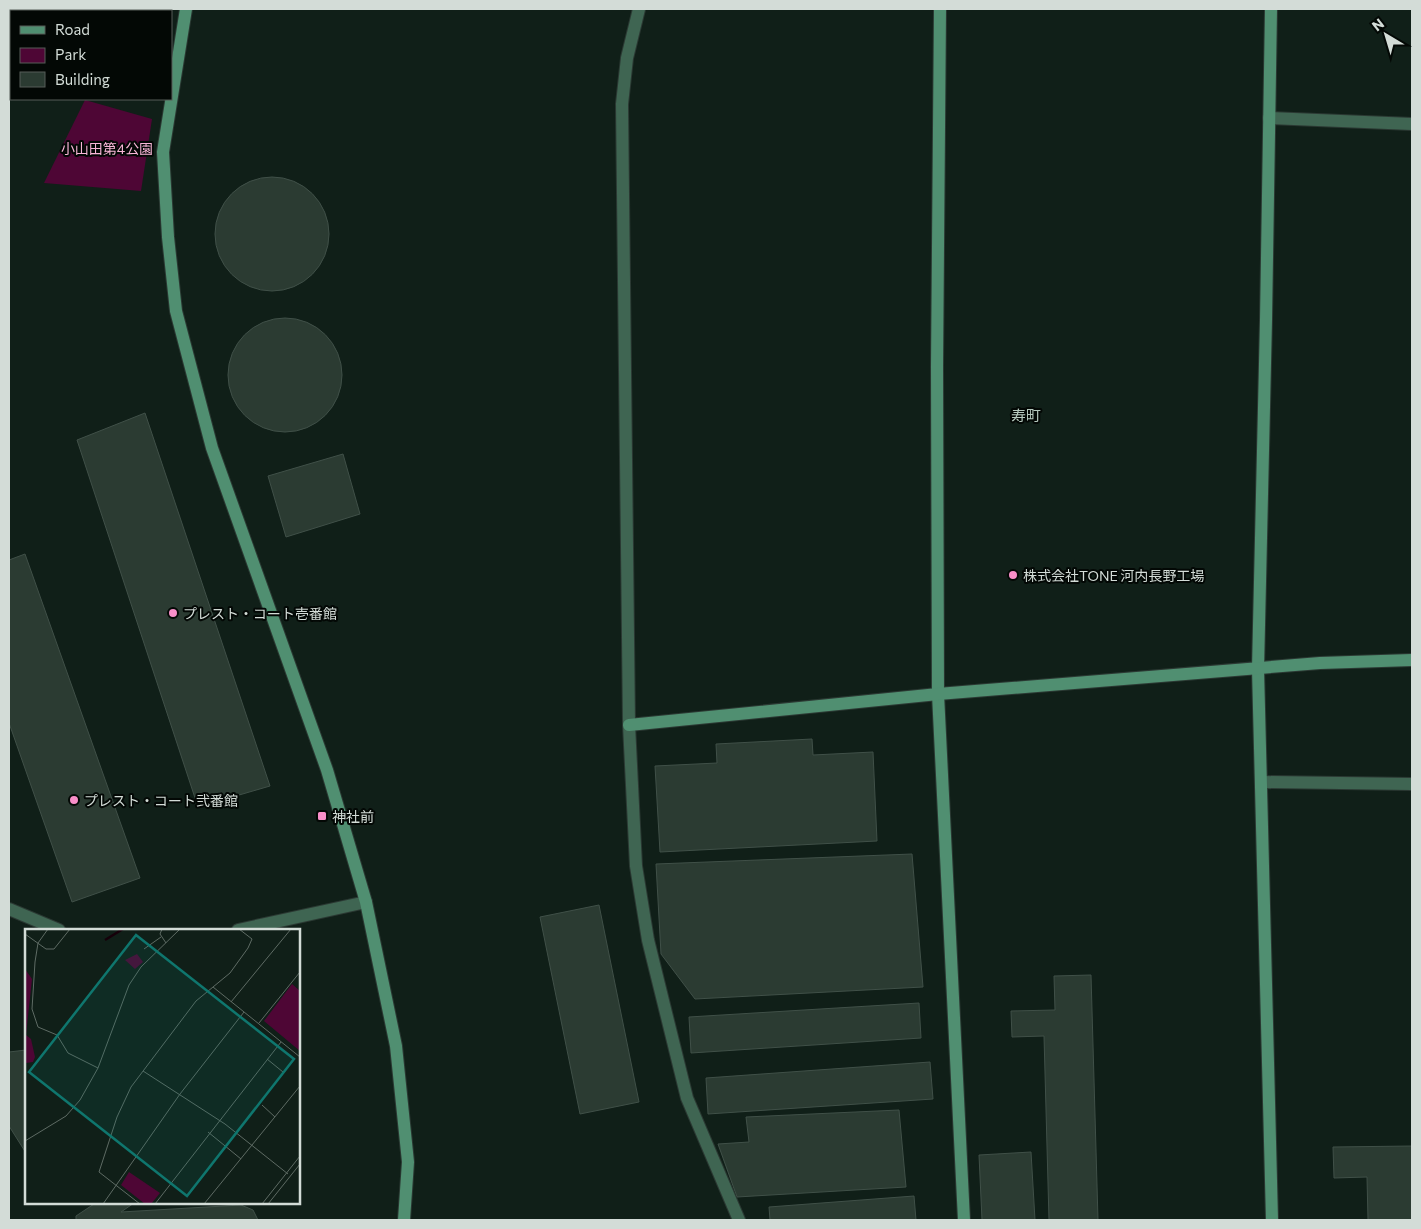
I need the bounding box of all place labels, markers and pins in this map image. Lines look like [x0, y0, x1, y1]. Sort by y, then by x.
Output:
place label: 株式会社TONE 河内長野工場 [1023, 567, 1205, 584]
marker: 株式会社TONE 河内長野工場 [1007, 569, 1019, 581]
place label: プレスト・コート壱番館 [183, 605, 337, 622]
marker: プレスト・コート壱番館 [167, 607, 179, 619]
place label: プレスト・コート弐番館 [84, 792, 238, 809]
marker: プレスト・コート弐番館 [68, 794, 80, 806]
place label: 神社前 [332, 808, 374, 825]
marker: 神社前 [316, 810, 328, 822]

